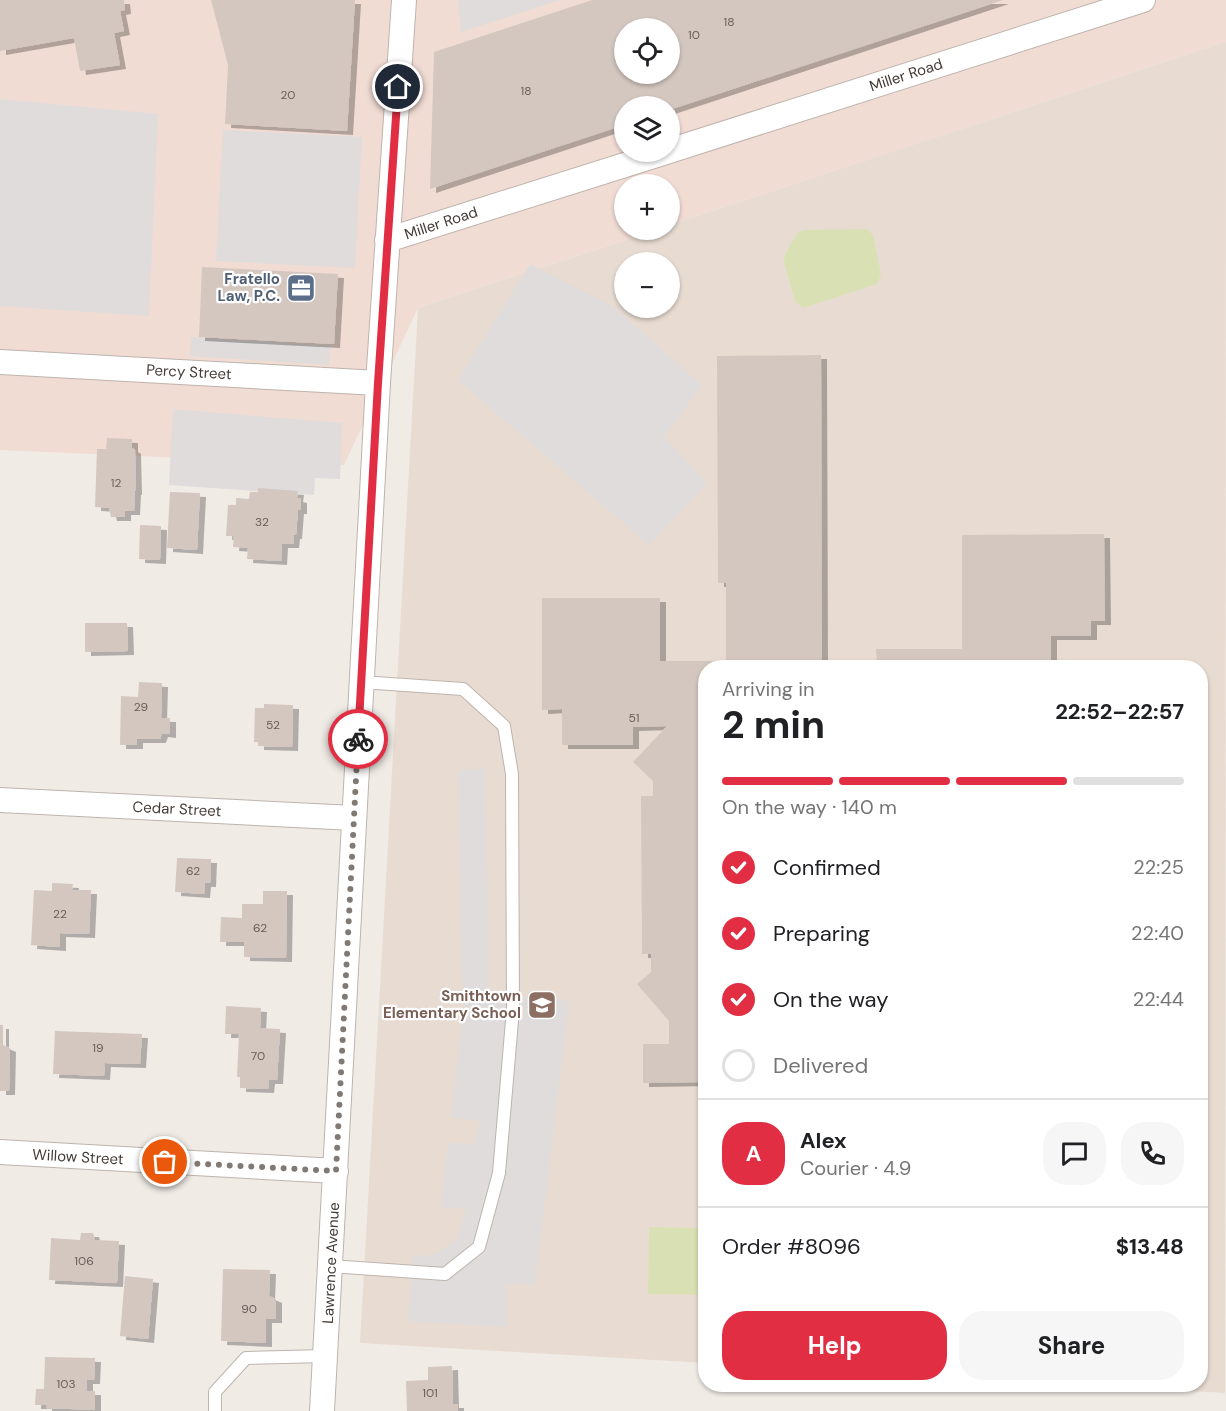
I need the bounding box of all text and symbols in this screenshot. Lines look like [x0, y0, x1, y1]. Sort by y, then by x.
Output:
house number: 18 [723, 14, 735, 30]
map controls [614, 18, 680, 318]
button: locate [614, 18, 680, 84]
house number: 10 [688, 27, 700, 43]
street label: Miller Road [867, 54, 945, 96]
pin [372, 61, 423, 112]
icon: home [381, 70, 414, 103]
house number: 18 [520, 83, 532, 99]
house number: 20 [280, 87, 296, 103]
button: layers [614, 96, 680, 162]
button: + [614, 174, 680, 240]
street label: Miller Road [402, 202, 480, 244]
button: − [614, 252, 680, 318]
place label: Fratello Law, P.C. [217, 269, 280, 306]
office icon: Fratello Law, P.C. [285, 272, 317, 304]
street label: Percy Street [146, 360, 232, 384]
house number: 12 [111, 475, 121, 491]
house number: 32 [255, 514, 269, 530]
text: Arriving in [722, 676, 814, 702]
text: 22:52–22:57 [1055, 697, 1184, 726]
house number: 29 [134, 699, 148, 715]
text: 2 min [722, 699, 825, 750]
courier [328, 709, 388, 769]
house number: 51 [628, 710, 640, 726]
house number: 52 [266, 717, 280, 733]
icon: bike [342, 723, 375, 756]
text: On the way · 140 m [722, 794, 897, 820]
street label: Cedar Street [132, 797, 222, 821]
icon: check [722, 851, 755, 884]
text: Confirmed [773, 853, 881, 882]
text: 22:25 [1133, 854, 1184, 880]
house number: 62 [186, 863, 200, 879]
house number: 22 [53, 906, 67, 922]
icon: check [722, 917, 755, 950]
text: Preparing [773, 919, 870, 948]
house number: 62 [253, 920, 267, 936]
text: 22:40 [1131, 920, 1184, 946]
icon: check [722, 983, 755, 1016]
text: On the way [773, 985, 888, 1014]
place label: Smithtown Elementary School [383, 986, 521, 1023]
text: 22:44 [1133, 986, 1184, 1012]
school or university icon: Smithtown Elementary School [526, 989, 558, 1021]
house number: 19 [92, 1040, 104, 1056]
house number: 70 [251, 1048, 265, 1064]
text: Delivered [773, 1051, 868, 1080]
button: chat [1043, 1122, 1106, 1185]
button: phone [1121, 1122, 1184, 1185]
text: Alex [800, 1126, 847, 1155]
pin [139, 1136, 190, 1187]
text: A [746, 1139, 761, 1168]
street label: Willow Street [32, 1145, 124, 1169]
icon: bag [148, 1145, 181, 1178]
text: Courier · 4.9 [800, 1155, 911, 1181]
street label: Lawrence Avenue [318, 1202, 344, 1324]
text: Order #8096 [722, 1232, 861, 1261]
text: $13.48 [1116, 1232, 1184, 1261]
house number: 106 [74, 1253, 94, 1269]
house number: 90 [241, 1301, 257, 1317]
button: Help [722, 1311, 947, 1380]
button: Share [959, 1311, 1184, 1380]
house number: 103 [56, 1376, 76, 1392]
house number: 101 [422, 1385, 438, 1401]

